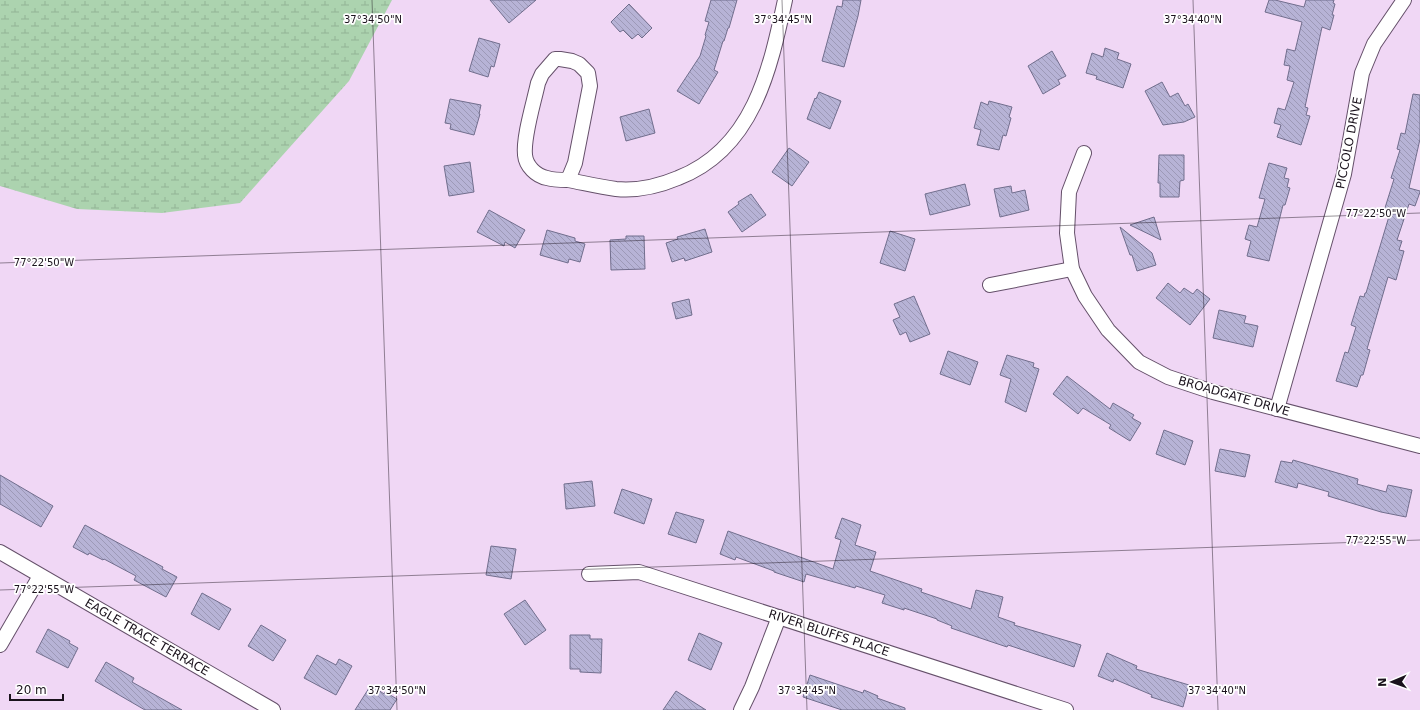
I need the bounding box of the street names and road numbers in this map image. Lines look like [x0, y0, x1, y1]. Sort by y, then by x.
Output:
street label: PICCOLO DRIVE [1333, 96, 1365, 190]
street label: BROADGATE DRIVE [1177, 373, 1291, 419]
street label: EAGLE TRACE TERRACE [82, 596, 212, 678]
street label: RIVER BLUFFS PLACE [767, 607, 891, 659]

